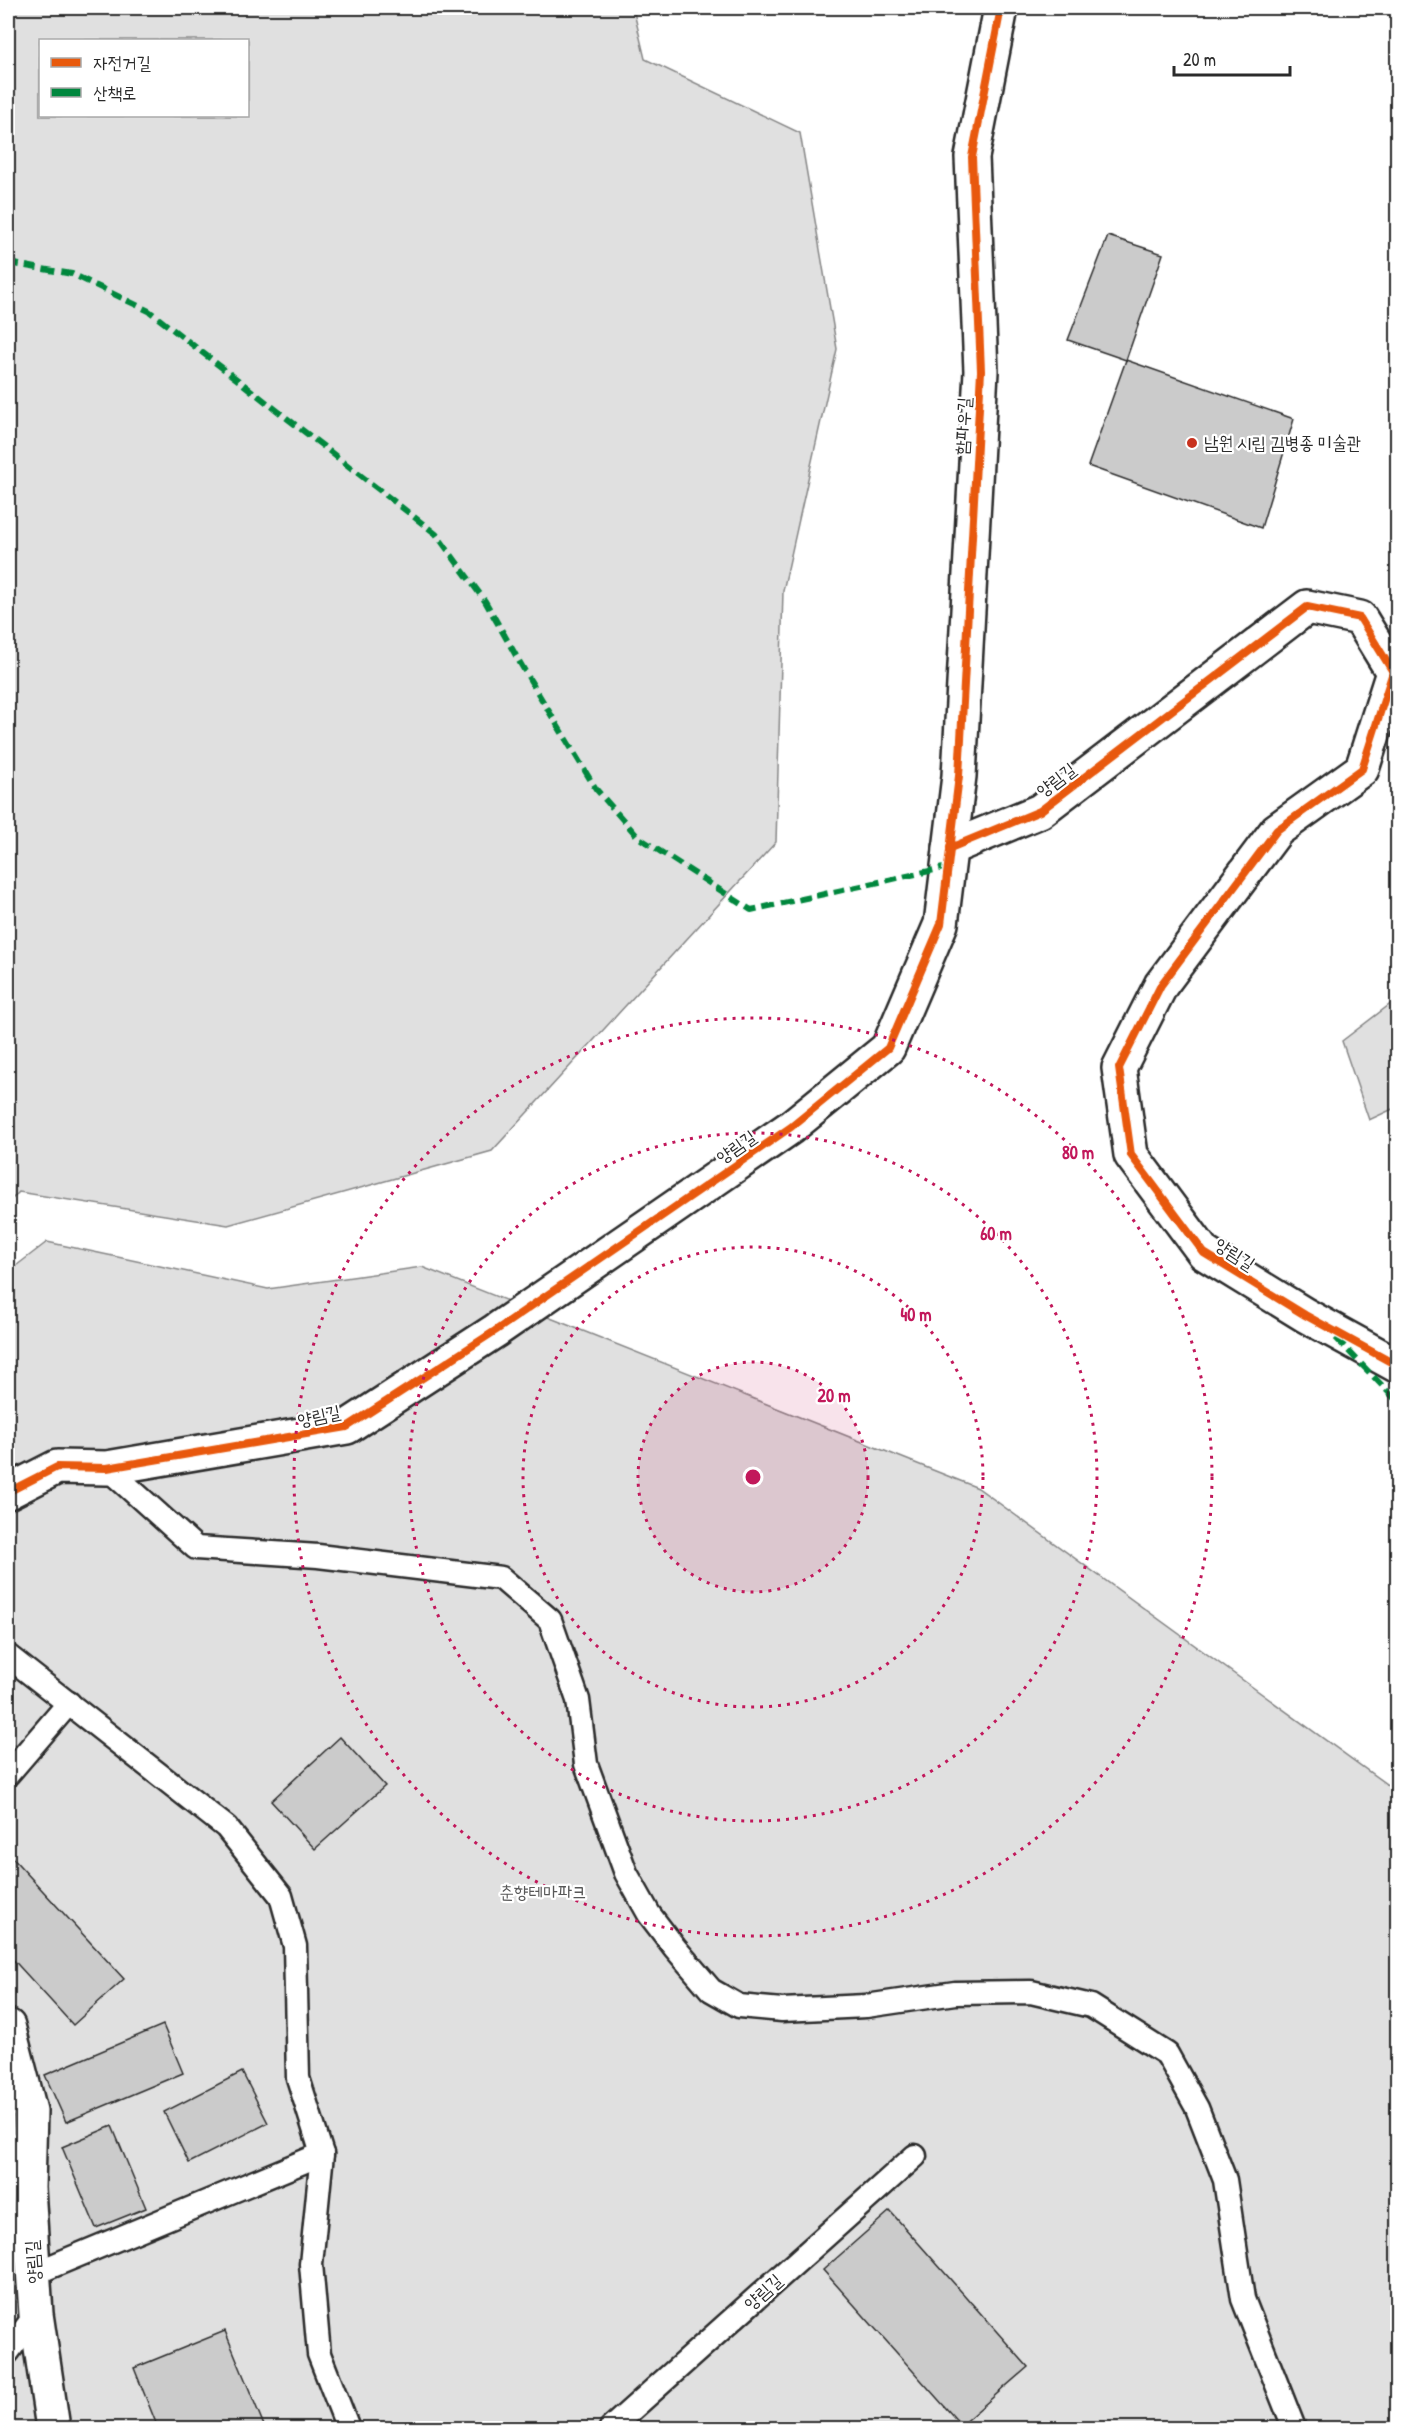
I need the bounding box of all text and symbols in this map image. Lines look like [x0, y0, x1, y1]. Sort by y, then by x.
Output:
legend [39, 39, 249, 117]
scale bar [1174, 39, 1290, 77]
text: 20 m [1183, 47, 1216, 72]
text: 자전거길 [93, 50, 151, 75]
text: 산책로 [93, 80, 136, 105]
street label: 함파우길 [949, 396, 977, 456]
place label: 남원 시립 김병종 미술관 [1204, 430, 1361, 455]
marker: 남원 시립 김병종 미술관 [1185, 436, 1199, 450]
street label: 양림길 [1031, 756, 1081, 803]
street label: 양림길 [711, 1124, 761, 1169]
text: 80 m [1062, 1140, 1094, 1165]
text: 60 m [980, 1221, 1012, 1246]
street label: 양림길 [1210, 1231, 1261, 1276]
text: 40 m [900, 1302, 932, 1327]
text: 20 m [818, 1383, 850, 1408]
street label: 양림길 [295, 1399, 343, 1432]
centre of rings [743, 1467, 763, 1487]
park label: 춘향테마파크 [500, 1879, 586, 1904]
street label: 양림길 [18, 2239, 46, 2285]
street label: 양림길 [738, 2267, 788, 2315]

